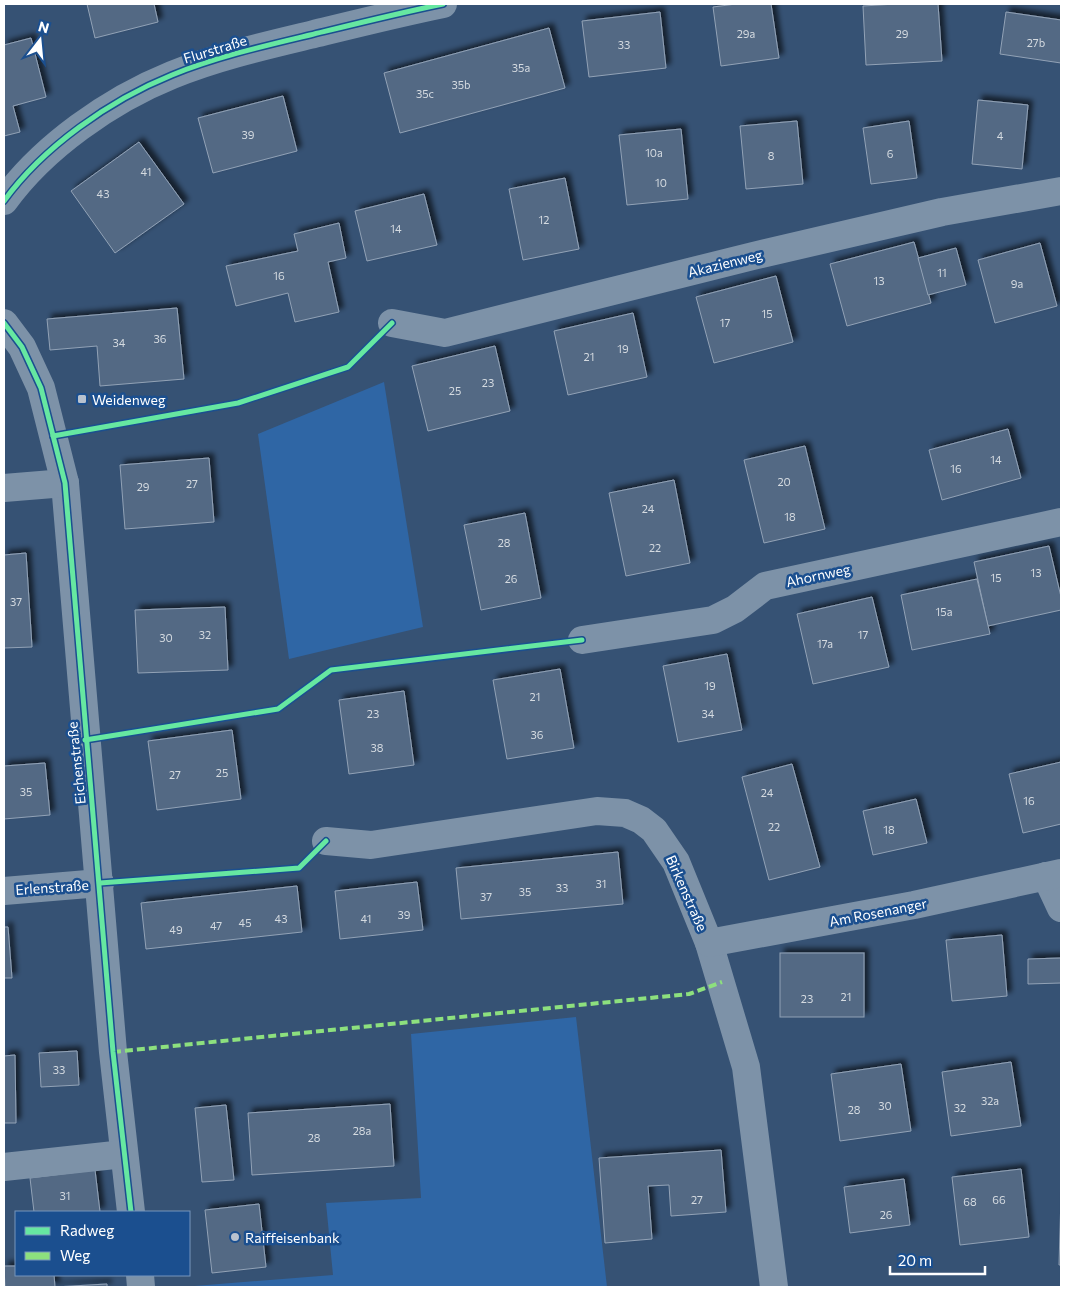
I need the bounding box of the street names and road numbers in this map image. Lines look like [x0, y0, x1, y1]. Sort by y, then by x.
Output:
street label: Flurstraße [181, 31, 249, 67]
street label: Akazienweg [686, 245, 764, 280]
street label: Ahornweg [784, 560, 852, 590]
street label: Eichenstraße [63, 721, 89, 805]
street label: Birkenstraße [663, 852, 711, 934]
street label: Erlenstraße [15, 876, 89, 898]
street label: Am Rosenanger [828, 894, 929, 930]

